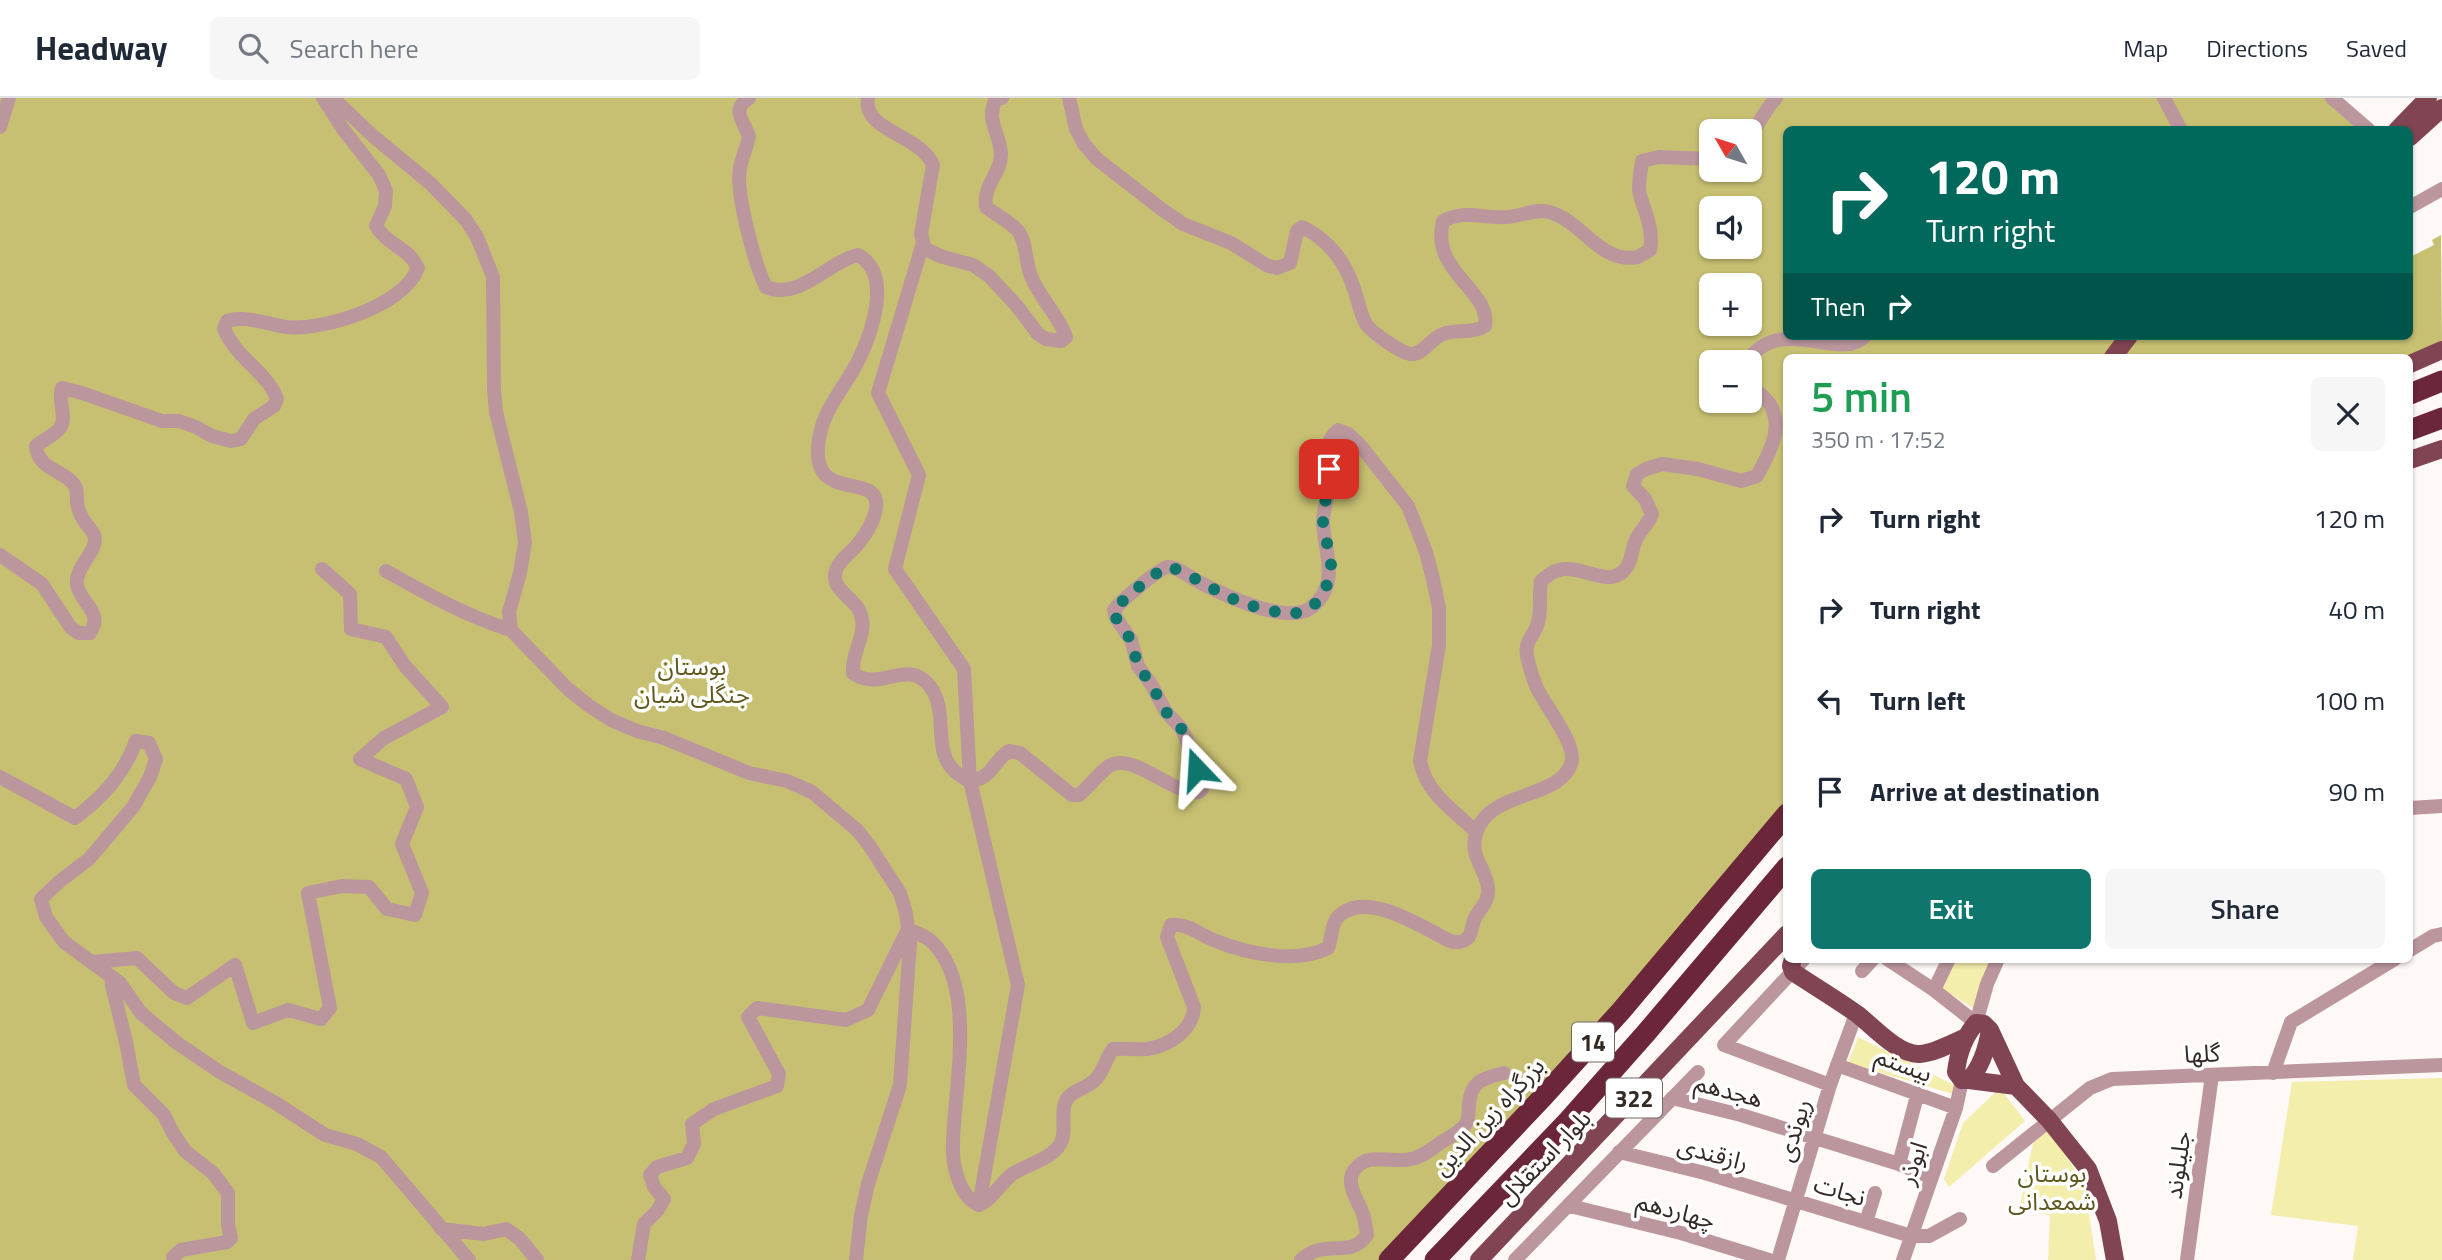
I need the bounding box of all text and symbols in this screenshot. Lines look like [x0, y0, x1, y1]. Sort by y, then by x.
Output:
search box [210, 17, 700, 80]
text: Headway [35, 23, 168, 73]
icon: search [234, 29, 272, 67]
text: Search here [290, 29, 419, 68]
text: Map [2123, 30, 2168, 66]
text: Directions [2206, 30, 2308, 66]
text: Saved [2346, 30, 2407, 66]
north arrow [1699, 119, 1762, 182]
map controls [1699, 119, 1762, 413]
text: 120 m [1926, 138, 2060, 213]
icon: right [1811, 154, 1902, 245]
button: sound [1699, 196, 1762, 259]
text: Turn right [1926, 206, 2055, 254]
button: + [1699, 273, 1762, 336]
text: Then [1811, 287, 1866, 326]
icon: right [1880, 287, 1918, 325]
button: − [1699, 350, 1762, 413]
text: 5 min [1811, 364, 1912, 428]
button: close [2311, 377, 2385, 451]
text: 350 m · 17:52 [1811, 422, 1946, 457]
pin [1299, 439, 1359, 499]
icon: arrive [1310, 450, 1348, 488]
text: Turn right [1870, 499, 1981, 538]
text: 120 m [2314, 499, 2385, 538]
icon: right [1811, 500, 1849, 538]
text: Turn right [1870, 590, 1981, 629]
text: 40 m [2328, 590, 2385, 629]
icon: right [1811, 591, 1849, 629]
park label: بوستان جنگلی شیان [634, 648, 750, 712]
text: Turn left [1870, 681, 1965, 720]
text: 100 m [2314, 681, 2385, 720]
icon: left [1811, 682, 1849, 720]
position arrow [1160, 732, 1234, 806]
text: Arrive at destination [1870, 772, 2100, 811]
text: 90 m [2328, 772, 2385, 811]
icon: arrive [1811, 773, 1849, 811]
button: Exit [1811, 869, 2091, 949]
button: Share [2105, 869, 2385, 949]
road number: 14 [1572, 1023, 1614, 1062]
street label: گلها [2183, 1034, 2222, 1072]
street label: بیستم [1870, 1037, 1938, 1091]
street label: بزرگراه زین الدین [1423, 1049, 1553, 1183]
street label: هجدهم [1691, 1064, 1767, 1116]
road number: 322 [1606, 1079, 1662, 1118]
street label: ریوندی [1766, 1094, 1820, 1166]
street label: بلوار استقلال [1489, 1101, 1599, 1213]
street label: رازقندی [1674, 1126, 1752, 1180]
street label: جلیلوند [2154, 1129, 2200, 1201]
street label: ابوذر [1888, 1136, 1936, 1190]
park label: بوستان شمعدانی [2008, 1155, 2096, 1219]
street label: نجات [1810, 1165, 1870, 1215]
street label: چهاردهم [1633, 1182, 1719, 1238]

